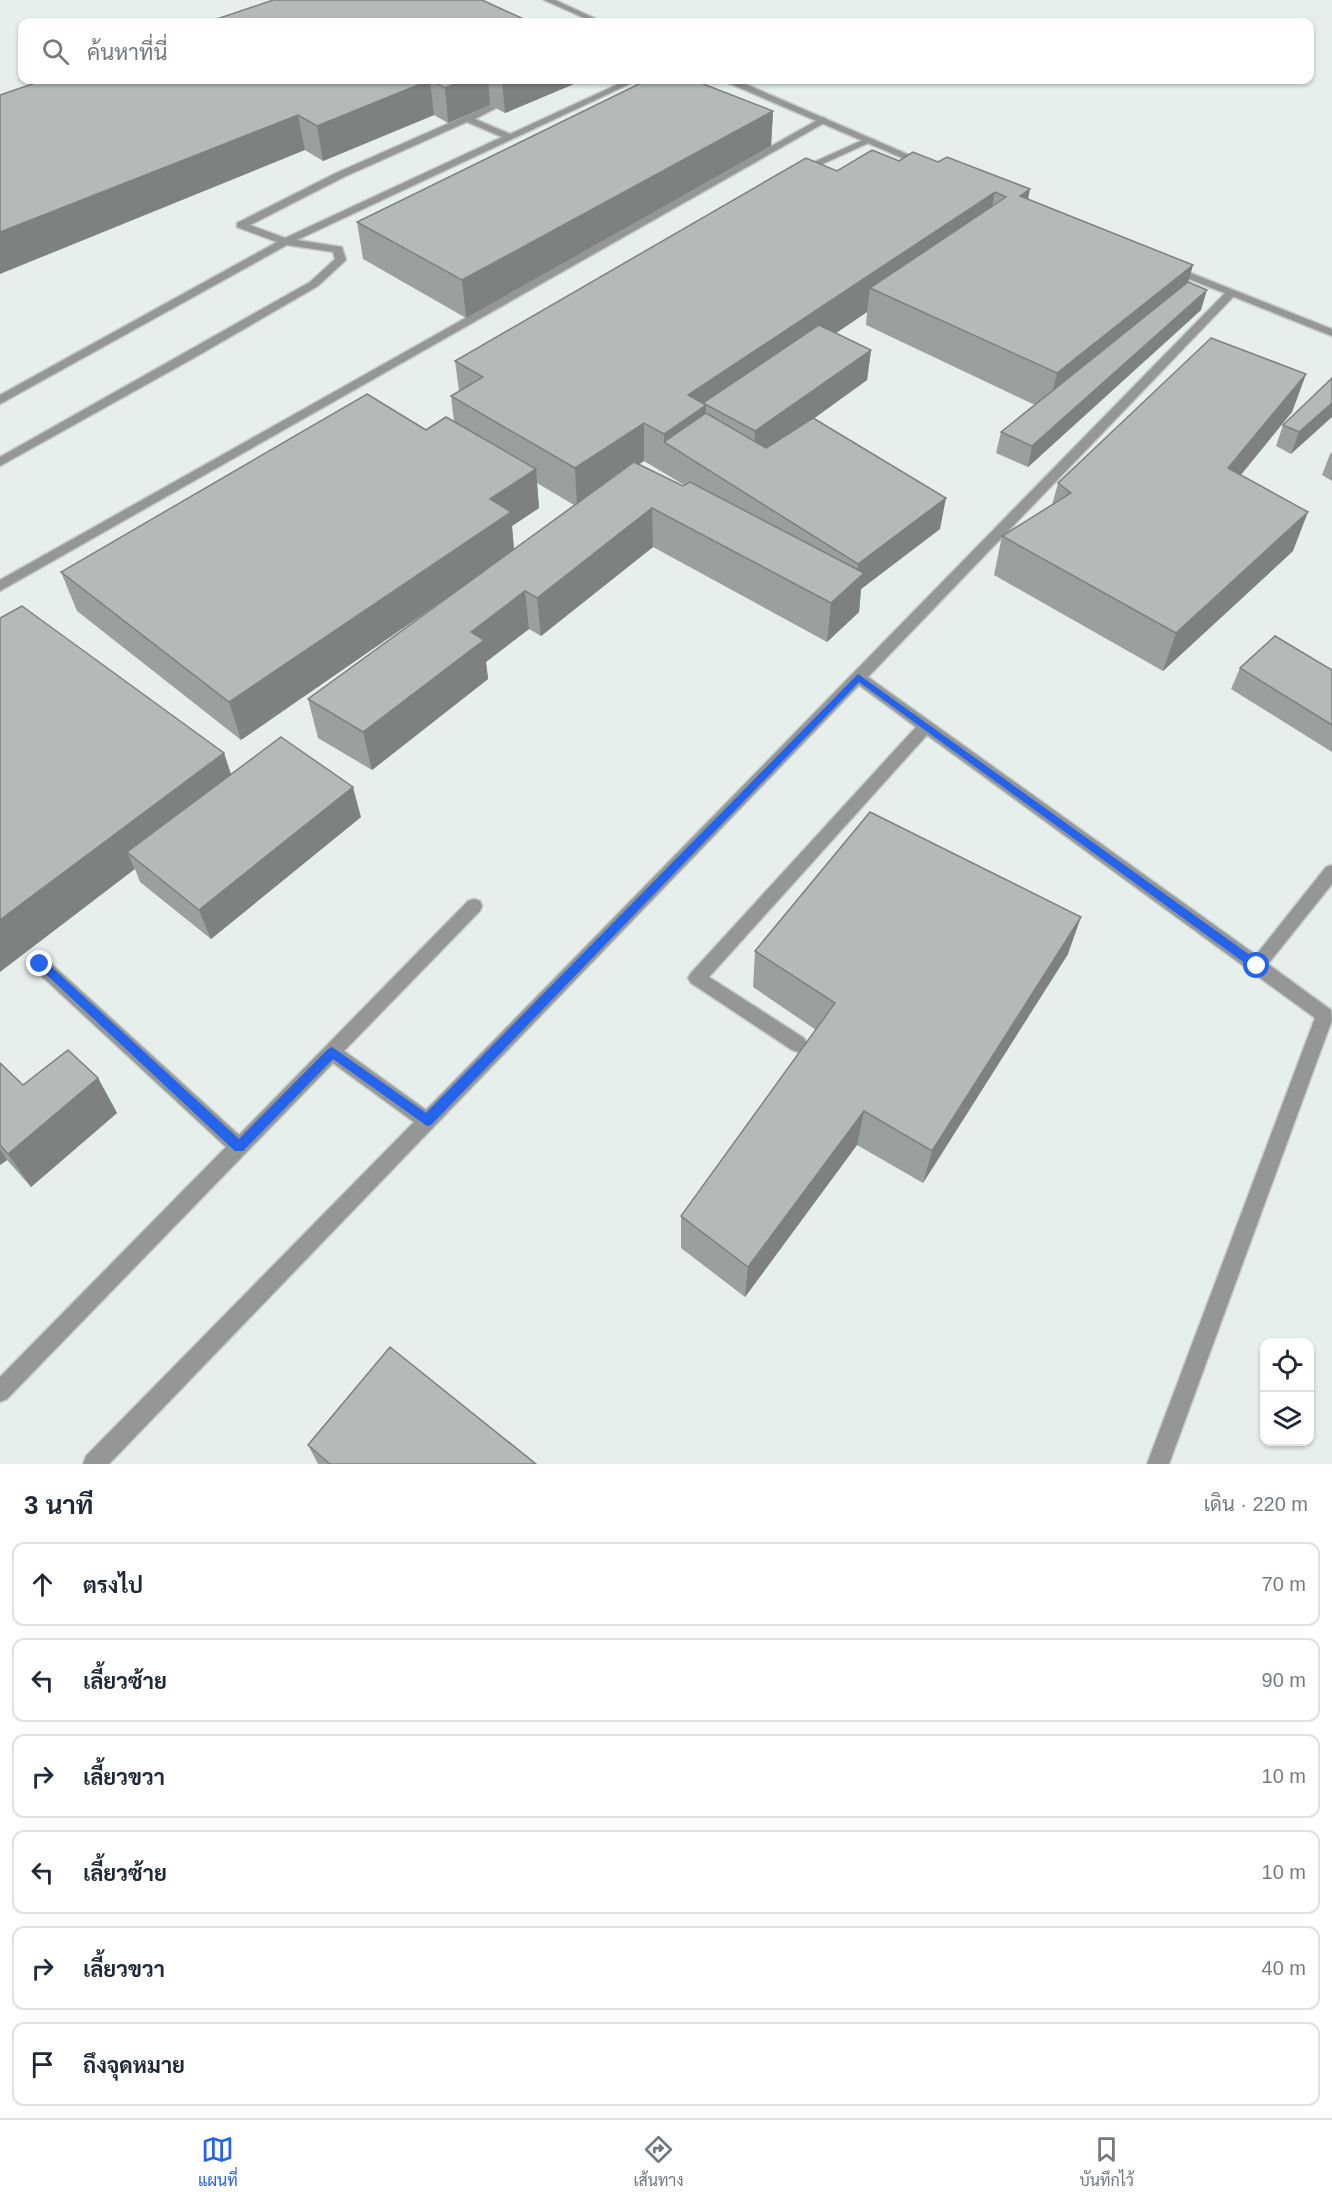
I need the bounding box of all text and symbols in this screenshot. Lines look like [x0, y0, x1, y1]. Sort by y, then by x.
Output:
search box [18, 18, 1314, 84]
icon: search [39, 35, 72, 68]
text: ค้นหาที่นี่ [87, 40, 167, 65]
route end [26, 950, 52, 976]
route start [1243, 952, 1269, 978]
map controls [1260, 1338, 1314, 1446]
button: locate [1260, 1338, 1314, 1392]
button: layers [1260, 1392, 1314, 1446]
text: 3 นาที [24, 1490, 93, 1520]
text: เดิน · 220 m [1204, 1493, 1308, 1515]
icon: ahead [26, 1568, 59, 1601]
text: ตรงไป [83, 1573, 143, 1598]
text: 70 m [1262, 1573, 1306, 1595]
icon: left [26, 1664, 59, 1697]
text: เลี้ยวซ้าย [83, 1669, 167, 1694]
text: 90 m [1262, 1669, 1306, 1691]
icon: right [26, 1760, 59, 1793]
text: เลี้ยวขวา [83, 1765, 165, 1790]
text: 10 m [1262, 1765, 1306, 1787]
icon: left [26, 1856, 59, 1889]
text: เลี้ยวซ้าย [83, 1861, 167, 1886]
text: 10 m [1262, 1861, 1306, 1883]
icon: right [26, 1952, 59, 1985]
text: เลี้ยวขวา [83, 1957, 165, 1982]
text: 40 m [1262, 1957, 1306, 1979]
icon: arrive [26, 2048, 59, 2081]
text: ถึงจุดหมาย [83, 2053, 185, 2078]
tab: แผนที่ [198, 2133, 238, 2190]
tab: เส้นทาง [634, 2133, 684, 2190]
tab: บันทึกไว้ [1079, 2133, 1134, 2190]

